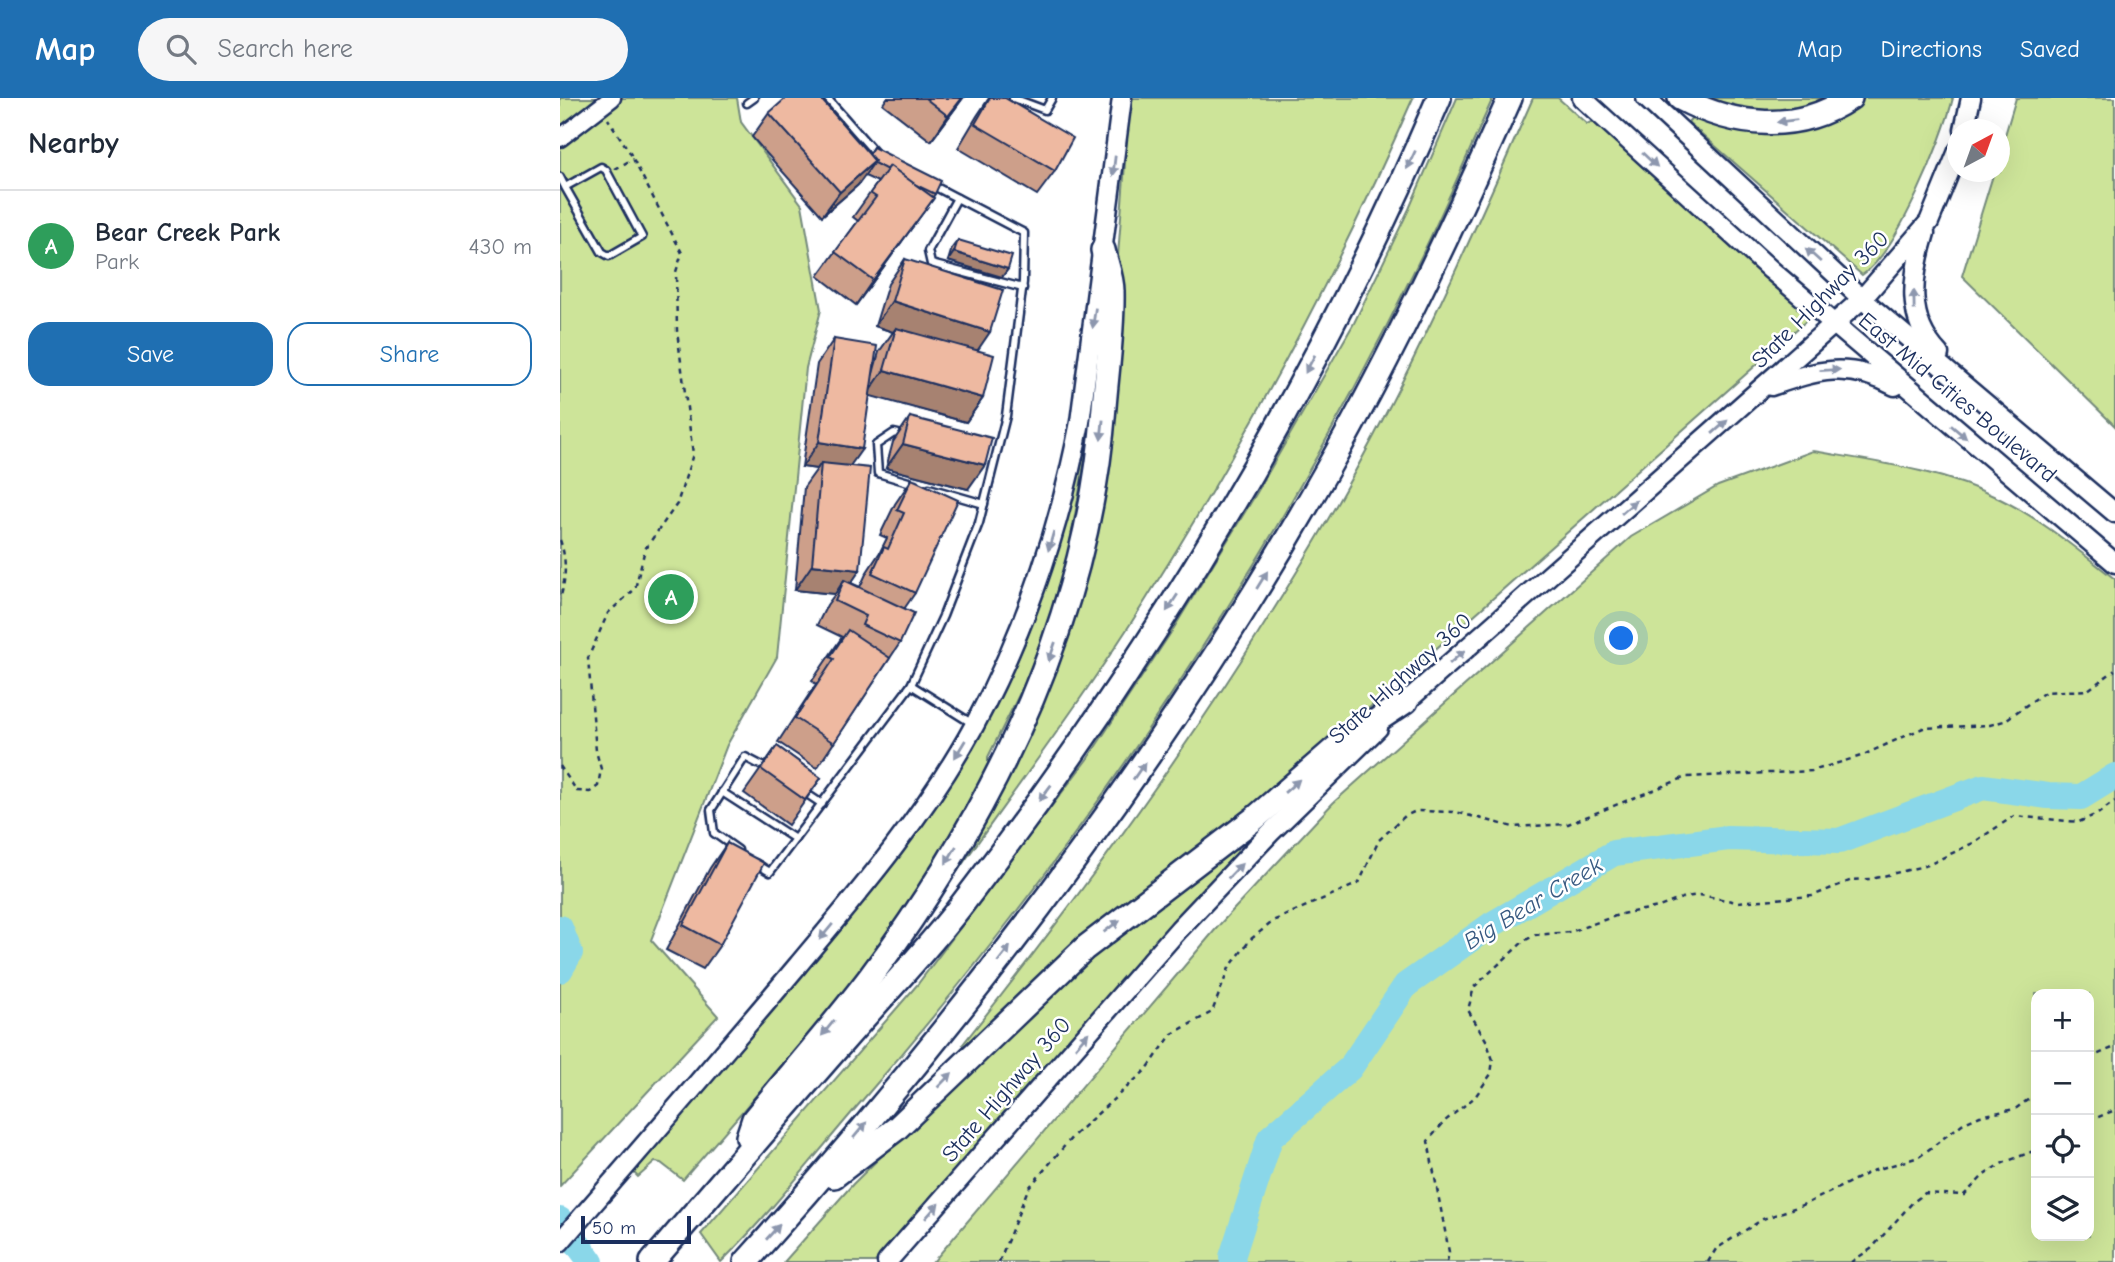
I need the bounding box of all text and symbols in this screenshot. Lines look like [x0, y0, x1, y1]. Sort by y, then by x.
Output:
search box [138, 18, 628, 81]
text: Map [35, 30, 96, 68]
icon: search [162, 30, 200, 68]
text: Search here [218, 34, 353, 64]
text: Map [1797, 35, 1843, 63]
text: Directions [1881, 35, 1982, 63]
text: Saved [2020, 35, 2080, 63]
one-way arrow [1776, 116, 1798, 127]
north arrow [1947, 119, 2010, 182]
text: Nearby [28, 126, 119, 161]
one-way arrow [1405, 150, 1417, 170]
one-way arrow [1641, 152, 1658, 168]
one-way arrow [1108, 155, 1119, 177]
text: Bear Creek Park [95, 218, 280, 248]
street label: State Highway 360 [1746, 225, 1895, 374]
text: A [45, 233, 57, 260]
text: 430 m [469, 233, 532, 260]
one-way arrow [1804, 247, 1822, 263]
text: Park [95, 248, 139, 275]
one-way arrow [1908, 288, 1920, 310]
one-way arrow [1088, 307, 1099, 329]
street label: East Mid Cities Boulevard [1853, 307, 2062, 488]
button: Save [28, 322, 273, 386]
button: Share [287, 322, 532, 386]
one-way arrow [1305, 354, 1316, 374]
one-way arrow [1819, 365, 1841, 376]
one-way arrow [1711, 419, 1729, 435]
one-way arrow [1096, 420, 1107, 442]
one-way arrow [1949, 424, 1967, 439]
one-way arrow [1620, 500, 1637, 515]
one-way arrow [1045, 530, 1056, 552]
one-way arrow [1256, 570, 1269, 590]
pin: A [648, 571, 694, 623]
one-way arrow [1165, 594, 1178, 613]
street label: State Highway 360 [1323, 607, 1477, 750]
your location [1604, 621, 1638, 655]
one-way arrow [1046, 641, 1057, 662]
one-way arrow [1448, 649, 1466, 665]
one-way arrow [954, 739, 967, 758]
one-way arrow [1132, 762, 1146, 780]
one-way arrow [1283, 779, 1300, 794]
one-way arrow [1038, 783, 1053, 801]
one-way arrow [944, 845, 957, 864]
water label: Big Bear Creek [1458, 850, 1608, 955]
one-way arrow [1226, 863, 1242, 880]
one-way arrow [1103, 919, 1121, 934]
one-way arrow [818, 922, 833, 940]
one-way arrow [997, 946, 1012, 964]
map controls [2031, 989, 2094, 1241]
button: + [2031, 989, 2094, 1052]
street label: State Highway 360 [936, 1011, 1077, 1167]
one-way arrow [821, 1020, 836, 1037]
one-way arrow [1074, 1031, 1089, 1048]
button: − [2031, 1052, 2094, 1115]
one-way arrow [937, 1072, 954, 1089]
button: locate [2031, 1115, 2094, 1178]
one-way arrow [852, 1122, 867, 1139]
button: layers [2031, 1178, 2094, 1241]
one-way arrow [924, 1202, 939, 1219]
scale bar [581, 1213, 691, 1245]
text: 50 m [592, 1217, 636, 1239]
one-way arrow [765, 1224, 781, 1241]

